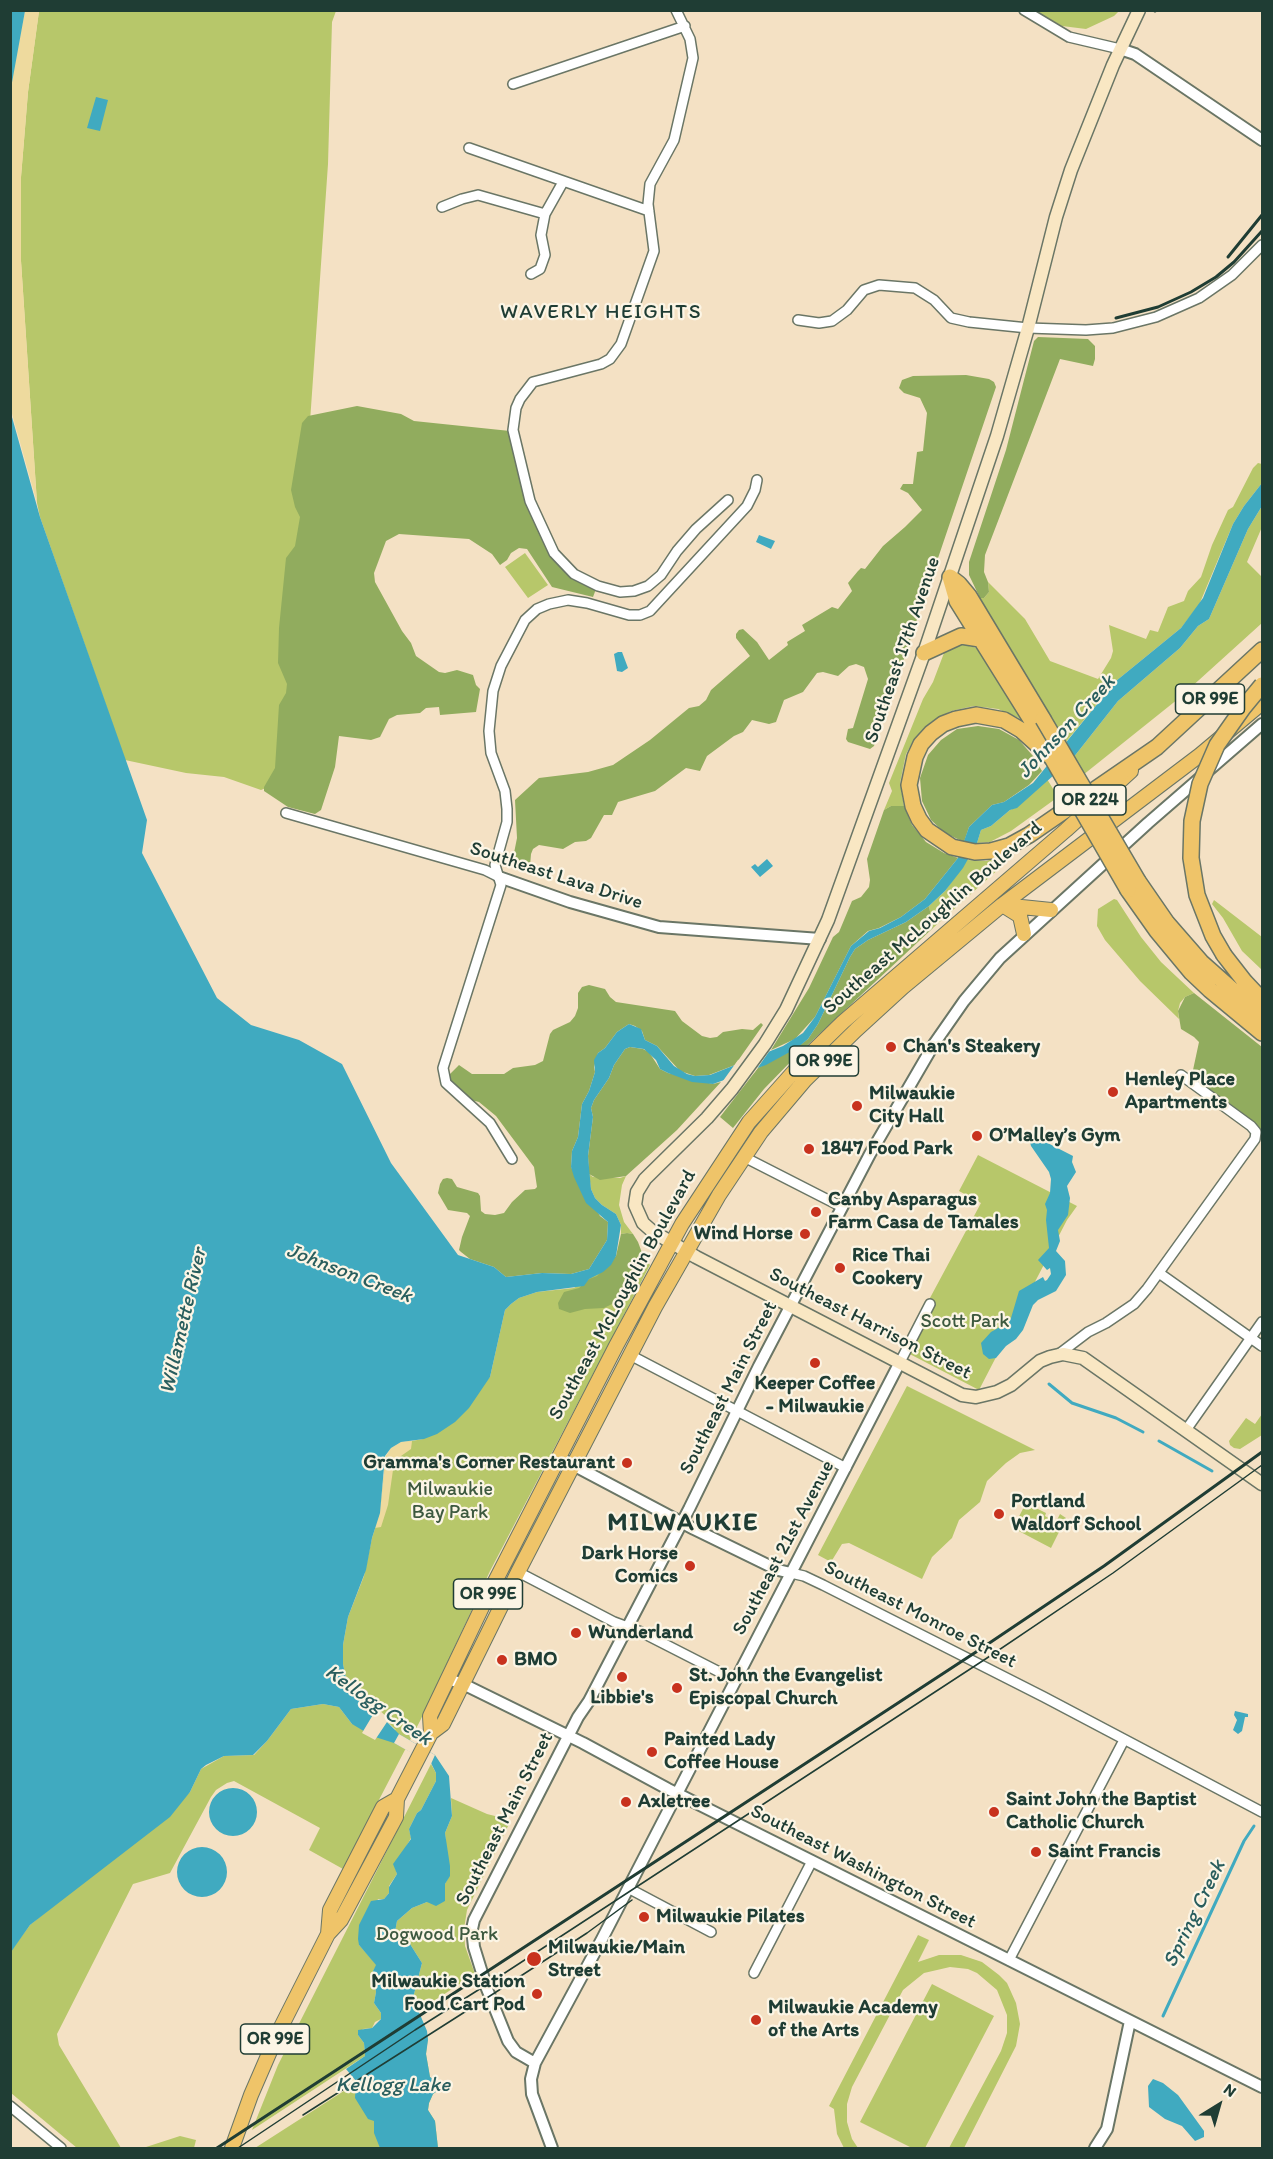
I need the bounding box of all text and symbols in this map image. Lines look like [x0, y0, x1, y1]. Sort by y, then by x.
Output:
district label: WAVERLY HEIGHTS [500, 300, 702, 326]
street label: Southeast 17th Avenue [860, 554, 946, 746]
water label: Johnson Creek [1013, 670, 1121, 784]
road number: OR 99E [1176, 684, 1244, 714]
road number: OR 224 [1054, 785, 1126, 815]
street label: Southeast McLoughlin Boulevard [819, 816, 1047, 1020]
street label: Southeast Lava Drive [467, 837, 645, 915]
place label: Chan's Steakery [903, 1035, 1040, 1059]
marker: Chan's Steakery [884, 1040, 898, 1054]
road number: OR 99E [790, 1046, 858, 1076]
place label: Henley Place Apartments [1125, 1068, 1235, 1115]
place label: Milwaukie City Hall [869, 1082, 955, 1129]
marker: Henley Place Apartments [1106, 1085, 1120, 1099]
marker: Milwaukie City Hall [850, 1099, 864, 1113]
place label: O’Malley’s Gym [989, 1124, 1120, 1148]
marker: O’Malley’s Gym [970, 1129, 984, 1143]
place label: 1847 Food Park [821, 1137, 953, 1161]
marker: 1847 Food Park [802, 1142, 816, 1156]
street label: Southeast McLoughlin Boulevard [544, 1166, 702, 1424]
place label: Canby Asparagus Farm Casa de Tamales [828, 1188, 1019, 1235]
marker: Canby Asparagus Farm Casa de Tamales [809, 1205, 823, 1219]
place label: Wind Horse [694, 1222, 793, 1246]
marker: Wind Horse [798, 1227, 812, 1241]
water label: Johnson Creek [283, 1239, 415, 1309]
place label: Rice Thai Cookery [852, 1244, 930, 1291]
water label: Willamette River [155, 1246, 213, 1396]
marker: Rice Thai Cookery [833, 1261, 847, 1275]
street label: Southeast Harrison Street [765, 1262, 975, 1386]
street label: Southeast Main Street [675, 1297, 783, 1479]
park label: Scott Park [921, 1310, 1009, 1334]
marker: Keeper Coffee - Milwaukie [808, 1356, 822, 1370]
place label: Keeper Coffee - Milwaukie [755, 1372, 875, 1419]
place label: Gramma's Corner Restaurant [363, 1451, 615, 1475]
marker: Gramma's Corner Restaurant [620, 1456, 634, 1470]
street label: Southeast 21st Avenue [728, 1457, 840, 1639]
park label: Milwaukie Bay Park [407, 1478, 493, 1525]
place label: Portland Waldorf School [1011, 1490, 1141, 1537]
district label: MILWAUKIE [606, 1507, 760, 1539]
marker: Portland Waldorf School [992, 1507, 1006, 1521]
place label: Dark Horse Comics [581, 1542, 678, 1589]
street label: Southeast Monroe Street [820, 1556, 1020, 1674]
marker: Dark Horse Comics [683, 1559, 697, 1573]
road number: OR 99E [454, 1579, 522, 1609]
place label: Wunderland [588, 1621, 693, 1645]
marker: Wunderland [569, 1626, 583, 1640]
place label: BMO [514, 1648, 558, 1672]
marker: BMO [495, 1653, 509, 1667]
water label: Kellogg Creek [320, 1660, 436, 1752]
place label: St. John the Evangelist Episcopal Church [689, 1664, 882, 1711]
marker: Libbie's [615, 1670, 629, 1684]
marker: St. John the Evangelist Episcopal Church [670, 1681, 684, 1695]
place label: Libbie's [590, 1686, 654, 1710]
street label: Southeast Main Street [451, 1728, 559, 1910]
place label: Painted Lady Coffee House [664, 1728, 779, 1775]
marker: Painted Lady Coffee House [645, 1745, 659, 1759]
place label: Saint John the Baptist Catholic Church [1006, 1788, 1196, 1835]
place label: Axletree [638, 1790, 710, 1814]
marker: Axletree [619, 1795, 633, 1809]
street label: Southeast Washington Street [746, 1800, 980, 1934]
marker: Saint John the Baptist Catholic Church [987, 1805, 1001, 1819]
place label: Saint Francis [1048, 1840, 1161, 1864]
marker: Saint Francis [1029, 1845, 1043, 1859]
water label: Spring Creek [1158, 1856, 1232, 1972]
place label: Milwaukie Pilates [656, 1905, 805, 1929]
marker: Milwaukie Pilates [637, 1910, 651, 1924]
park label: Dogwood Park [376, 1923, 498, 1947]
place label: Milwaukie/Main Street [548, 1936, 685, 1983]
marker: Milwaukie/Main Street [525, 1950, 543, 1968]
place label: Milwaukie Station Food Cart Pod [371, 1970, 525, 2017]
marker: Milwaukie Station Food Cart Pod [530, 1987, 544, 2001]
place label: Milwaukie Academy of the Arts [768, 1996, 938, 2043]
marker: Milwaukie Academy of the Arts [749, 2013, 763, 2027]
road number: OR 99E [240, 2024, 310, 2054]
water label: Kellogg Lake [336, 2073, 450, 2099]
north arrow [1189, 2075, 1249, 2135]
text: N [1220, 2079, 1240, 2101]

